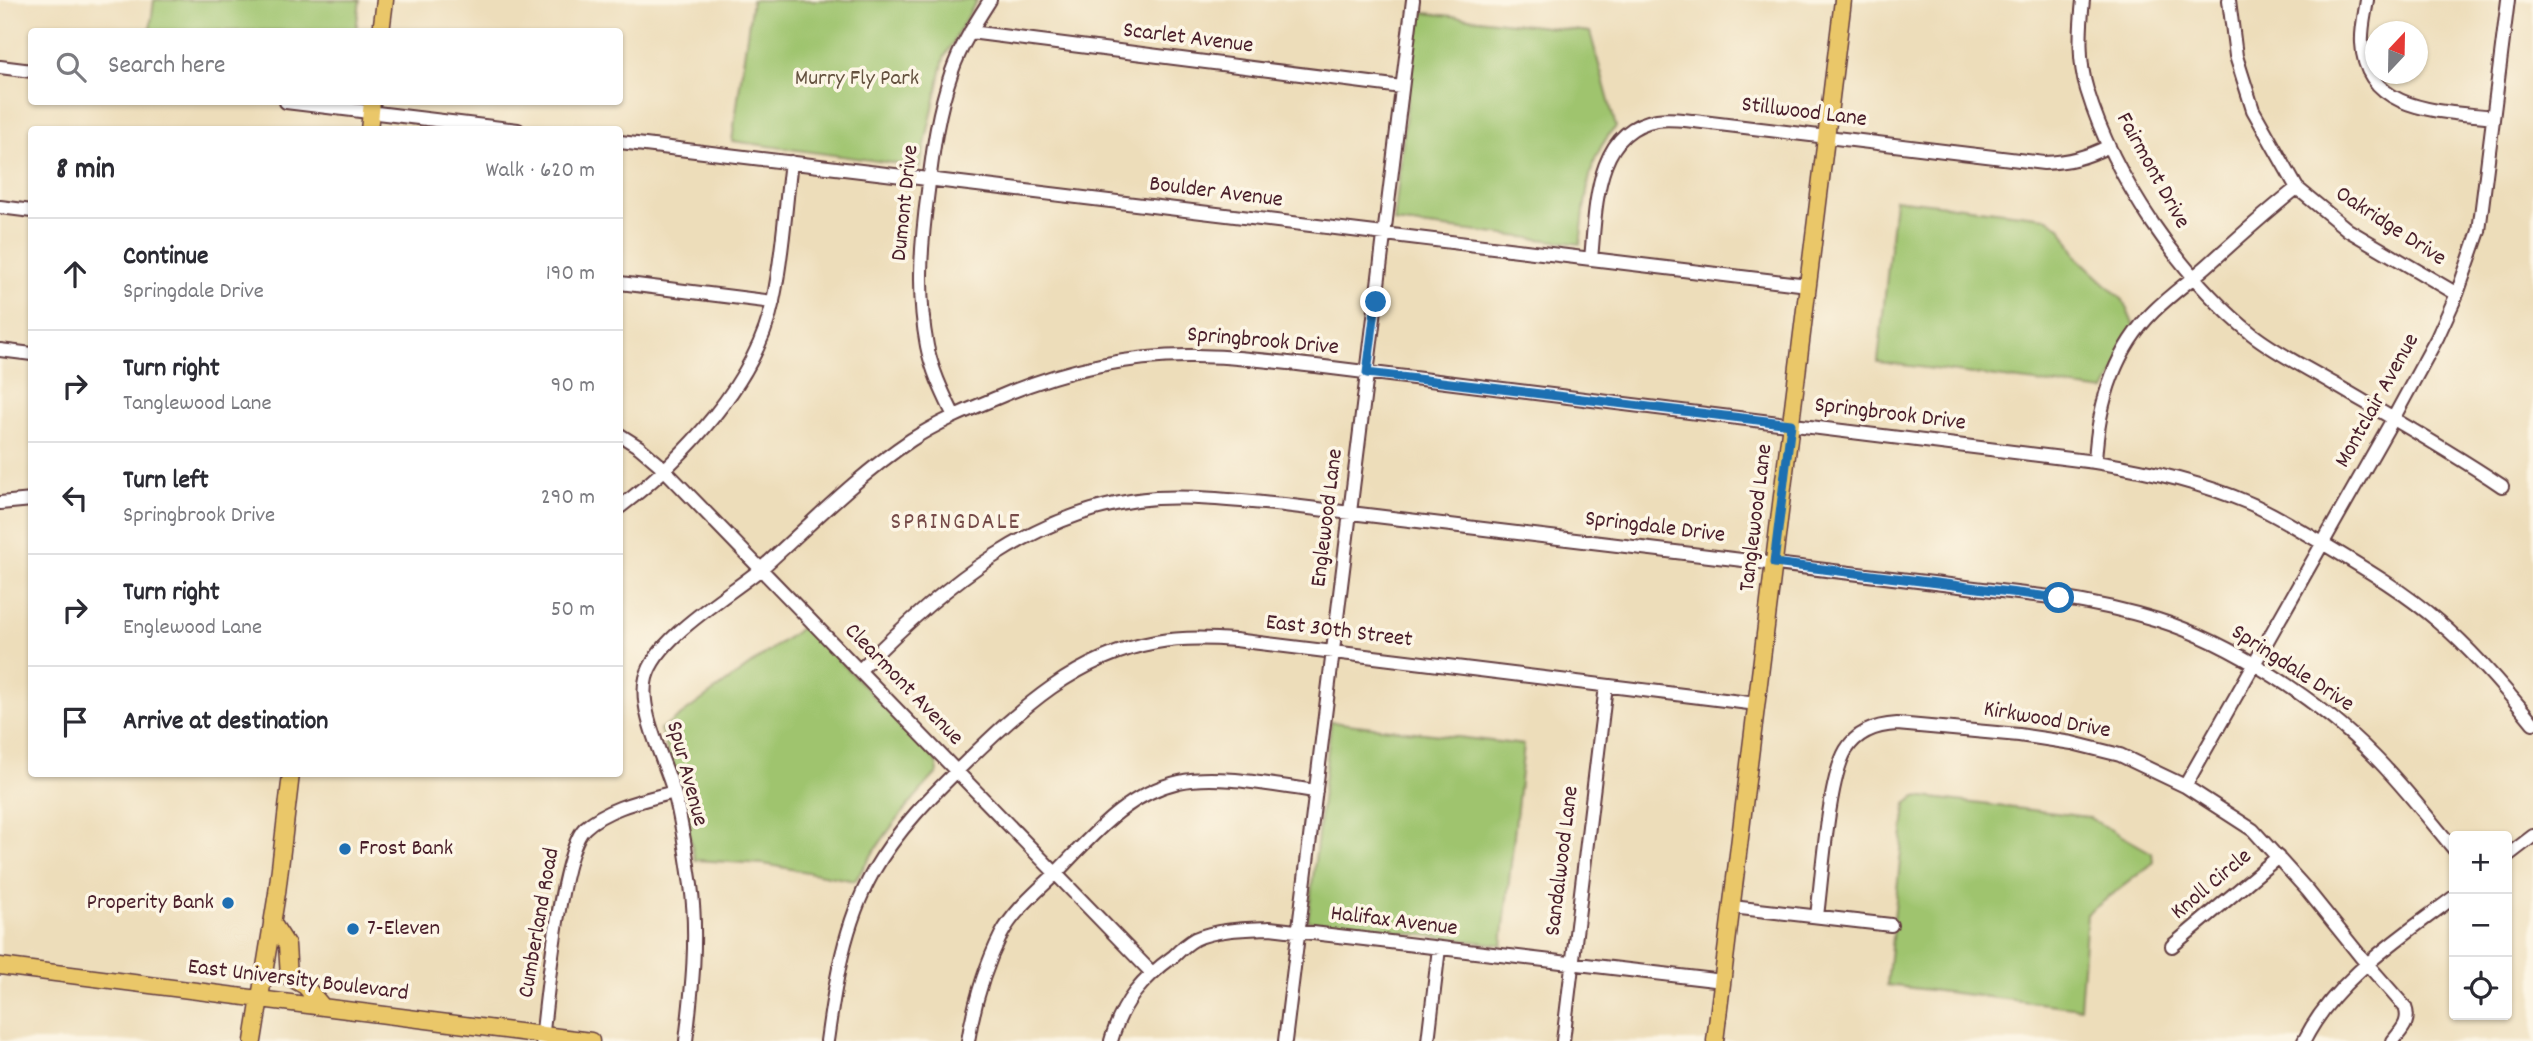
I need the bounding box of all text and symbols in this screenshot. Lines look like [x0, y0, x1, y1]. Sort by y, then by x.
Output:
street label: Scarlet Avenue [1121, 15, 1255, 63]
north arrow [2365, 21, 2428, 84]
search box [28, 28, 623, 105]
icon: search [52, 48, 90, 86]
text: Search here [108, 48, 226, 85]
park label: Murry Fly Park [795, 63, 919, 96]
street label: Stillwood Lane [1739, 89, 1869, 137]
street label: Fairmont Drive [2106, 107, 2198, 235]
street label: Dumont Drive [883, 143, 929, 263]
text: 8 min [56, 150, 115, 193]
text: Walk · 620 m [485, 155, 595, 188]
street label: Boulder Avenue [1147, 168, 1285, 218]
street label: Oakridge Drive [2328, 179, 2452, 275]
text: Continue [123, 239, 208, 276]
icon: ahead [56, 255, 94, 293]
text: 190 m [546, 258, 595, 291]
text: Springdale Drive [123, 276, 264, 309]
route end [1360, 286, 1391, 317]
street label: Springbrook Drive [1186, 319, 1340, 365]
street label: Montclair Avenue [2327, 328, 2429, 474]
text: Turn right [123, 351, 220, 388]
icon: right [56, 367, 94, 405]
text: 90 m [551, 370, 595, 403]
text: Tanglewood Lane [123, 388, 272, 421]
street label: Springbrook Drive [1812, 389, 1968, 441]
street label: Tanglewood Lane [1732, 442, 1782, 594]
street label: Englewood Lane [1303, 447, 1353, 589]
text: Turn left [123, 463, 209, 500]
icon: left [56, 479, 94, 517]
text: 290 m [541, 482, 595, 515]
text: Springbrook Drive [123, 500, 275, 533]
street label: Springdale Drive [1583, 503, 1727, 553]
district label: SPRINGDALE [891, 506, 1021, 540]
text: Turn right [123, 575, 220, 612]
route start [2043, 582, 2074, 613]
icon: right [56, 591, 94, 629]
text: 50 m [551, 594, 595, 627]
street label: East 30th Street [1264, 607, 1414, 657]
text: Englewood Lane [123, 612, 262, 645]
street label: Clearmont Avenue [836, 616, 970, 754]
street label: Springdale Drive [2224, 617, 2360, 721]
street label: Kirkwood Drive [1981, 694, 2113, 748]
icon: arrive [56, 703, 94, 741]
text: Arrive at destination [123, 704, 328, 741]
street label: Spur Avenue [656, 718, 716, 830]
street label: Sandalwood Lane [1537, 784, 1589, 938]
map controls [2449, 831, 2512, 1020]
button: + [2449, 831, 2512, 894]
place label: Frost Bank [359, 833, 453, 866]
marker: Frost Bank [337, 841, 353, 857]
street label: Knoll Circle [2164, 841, 2260, 929]
street label: Cumberland Road [511, 845, 569, 1001]
place label: Properity Bank [87, 887, 214, 920]
button: − [2449, 894, 2512, 957]
marker: Properity Bank [220, 895, 236, 911]
street label: Halifax Avenue [1329, 898, 1459, 946]
place label: 7-Eleven [367, 913, 440, 946]
marker: 7-Eleven [345, 921, 361, 937]
street label: East University Boulevard [186, 951, 410, 1011]
button: locate [2449, 957, 2512, 1020]

